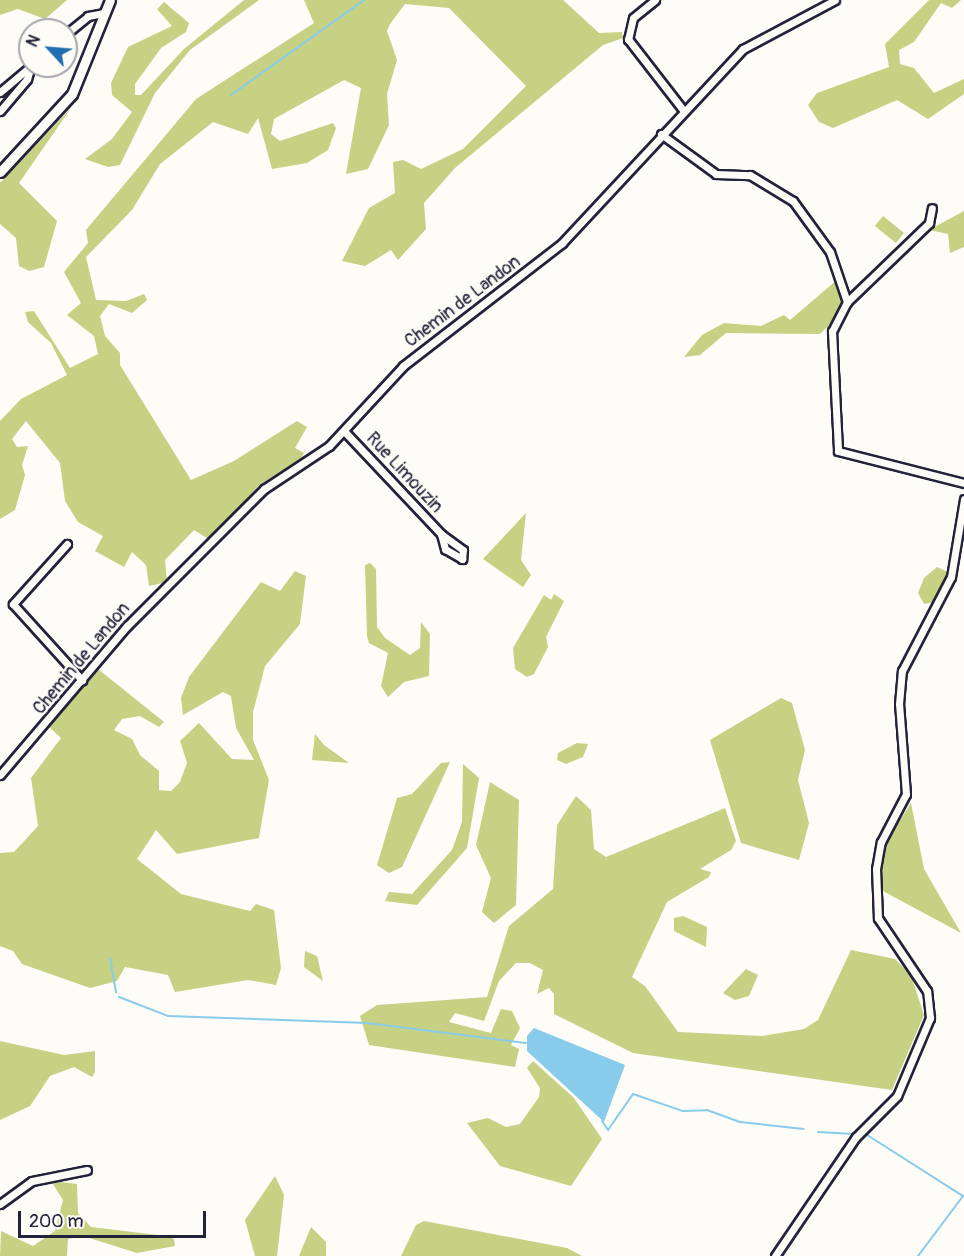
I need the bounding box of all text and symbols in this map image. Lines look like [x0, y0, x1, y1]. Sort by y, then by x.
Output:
north arrow [18, 18, 78, 78]
text: N [22, 32, 45, 50]
street label: Chemin de Landon [401, 251, 525, 353]
street label: Rue Limouzin [361, 428, 447, 518]
street label: Chemin de Landon [29, 599, 135, 719]
scale bar [21, 1199, 208, 1237]
text: 200 m [29, 1210, 84, 1233]

